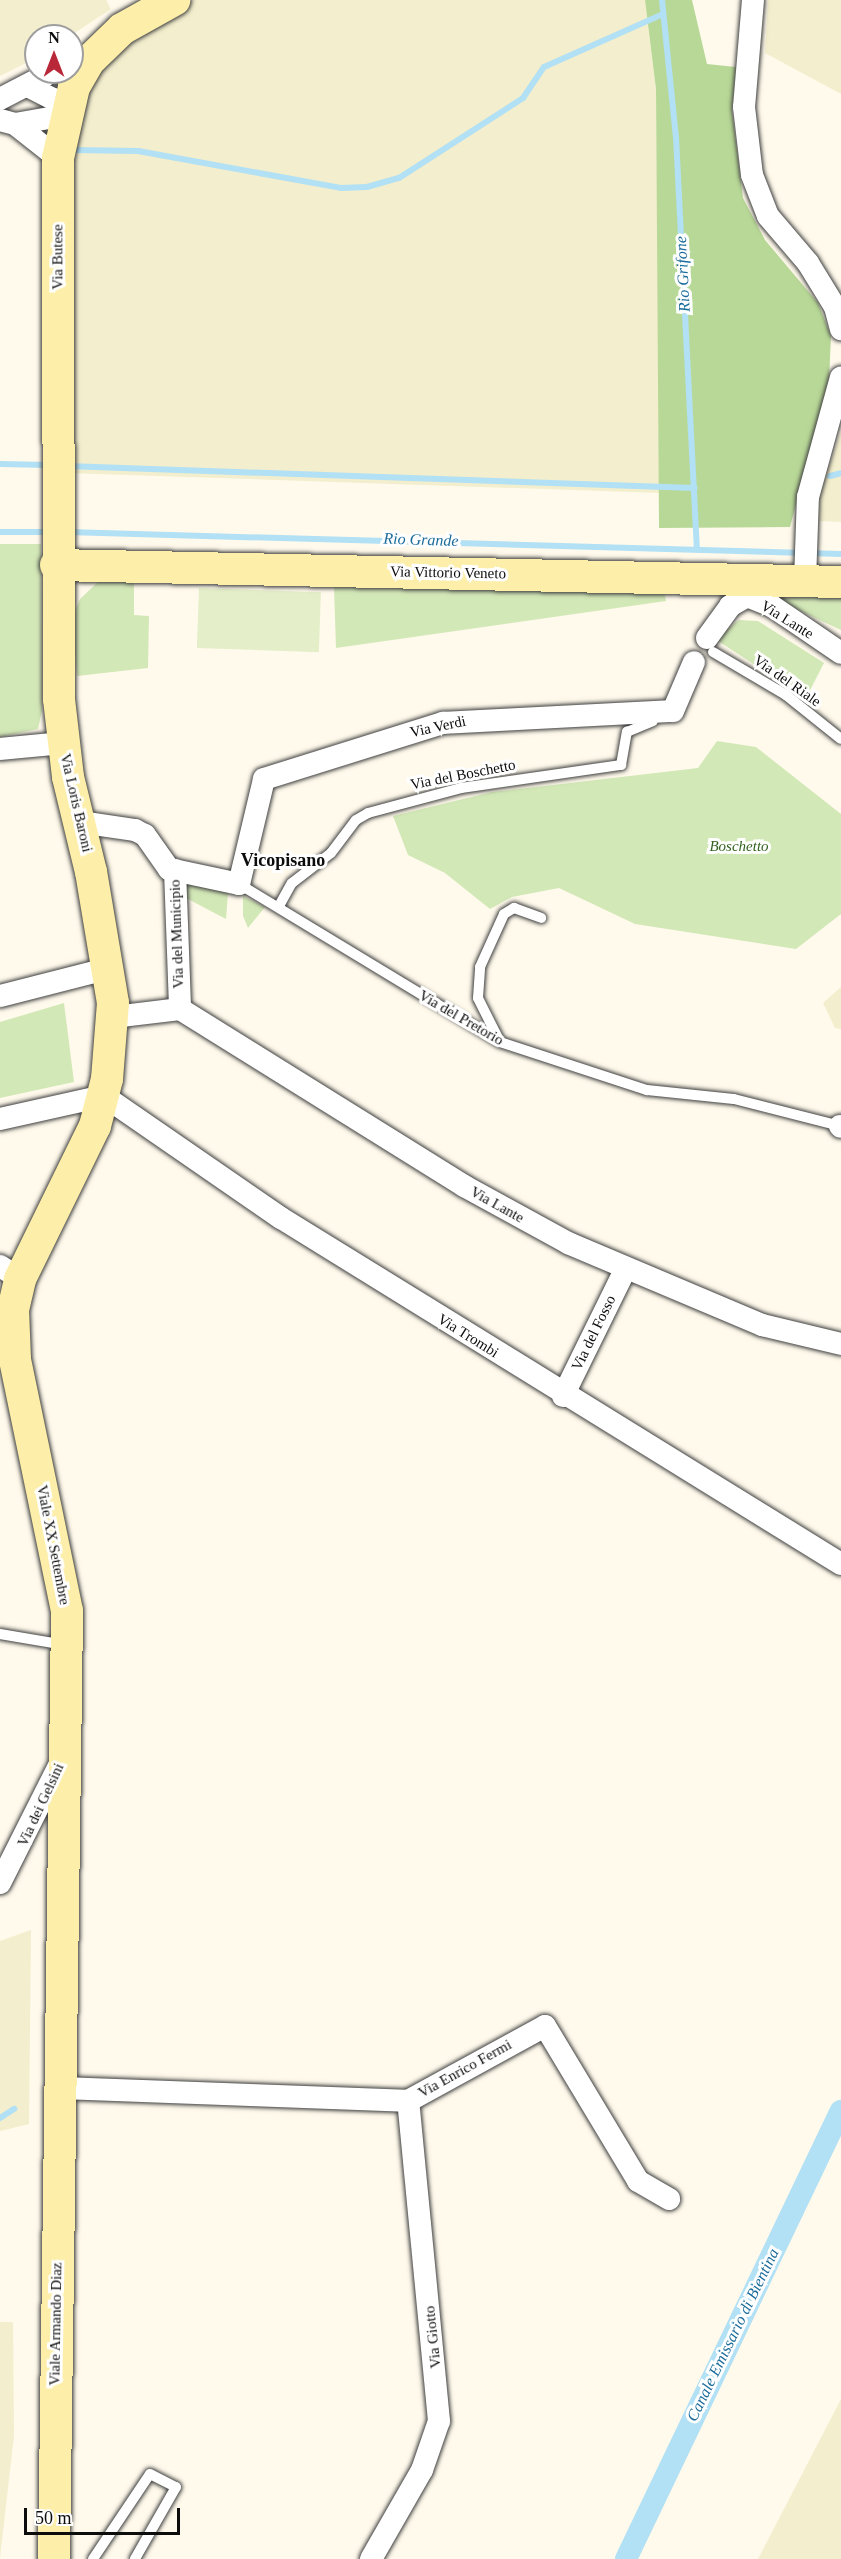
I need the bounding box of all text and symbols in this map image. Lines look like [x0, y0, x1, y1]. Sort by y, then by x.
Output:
north arrow [24, 24, 84, 84]
text: N [48, 29, 60, 46]
street label: Via Butese [49, 224, 67, 290]
water label: Rio Grifone [671, 236, 695, 312]
water label: Rio Grande [383, 529, 459, 551]
street label: Via Vittorio Veneto [390, 563, 506, 583]
street label: Via Lante [757, 597, 817, 643]
street label: Via del Riale [750, 651, 824, 711]
street label: Via Verdi [408, 712, 468, 742]
street label: Via Loris Baroni [56, 752, 96, 854]
street label: Via del Boschetto [409, 756, 517, 794]
park label: Boschetto [709, 838, 769, 856]
district label: Vicopisano [241, 849, 325, 871]
street label: Via del Municipio [166, 879, 188, 989]
street label: Via del Pretorio [415, 986, 507, 1050]
street label: Via Lante [467, 1183, 527, 1227]
street label: Via del Fosso [568, 1292, 620, 1374]
street label: Via Trombi [434, 1310, 502, 1362]
street label: Viale XX Settembre [33, 1484, 73, 1606]
street label: Via dei Gelsini [14, 1760, 68, 1850]
street label: Via Enrico Fermi [415, 2036, 515, 2102]
water label: Canale Emissario di Bientina [683, 2246, 783, 2424]
street label: Viale Armando Diaz [46, 2262, 66, 2386]
street label: Via Giotto [421, 2305, 445, 2369]
scale bar [27, 2496, 183, 2534]
text: 50 m [35, 2508, 72, 2528]

